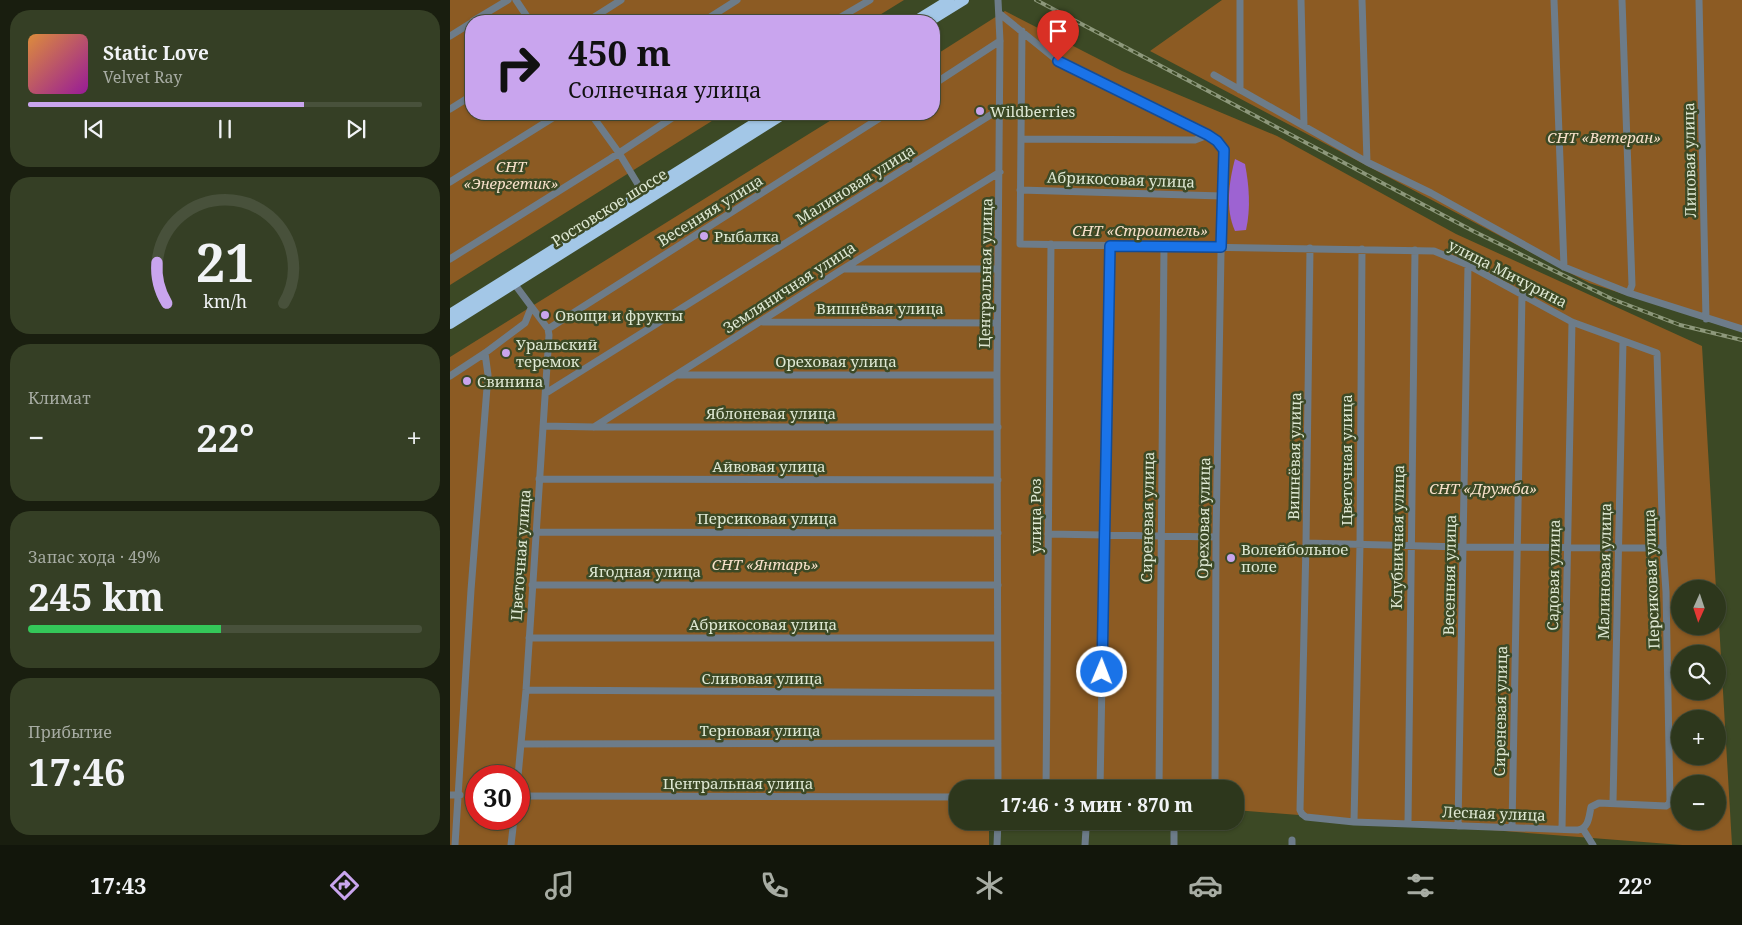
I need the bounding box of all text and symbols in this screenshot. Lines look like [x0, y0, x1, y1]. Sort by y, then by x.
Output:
pin [1037, 10, 1079, 61]
icon: arrive [1044, 17, 1072, 45]
text: 450 m [568, 29, 671, 76]
icon: right [485, 35, 550, 100]
text: Static Love [103, 40, 209, 66]
text: Velvet Ray [103, 66, 182, 88]
text: Солнечная улица [568, 74, 762, 104]
place label: Wildberries [990, 101, 1076, 121]
street label: Липовая улица [1678, 102, 1700, 218]
marker: Wildberries [974, 105, 986, 117]
icon: previous [80, 115, 108, 143]
icon: pause [211, 115, 239, 143]
icon: next [342, 115, 370, 143]
park label: СНТ «Ветеран» [1547, 127, 1661, 147]
street label: Малиновая улица [792, 139, 918, 229]
park label: СНТ «Энергетик» [464, 156, 558, 193]
street label: Ростовское шоссе [547, 163, 671, 251]
street label: Абрикосовая улица [1047, 166, 1195, 192]
street label: Весенняя улица [654, 170, 766, 250]
street label: Центральная улица [974, 198, 996, 348]
park label: СНТ «Строитель» [1072, 220, 1208, 240]
text: 21 [196, 226, 254, 297]
place label: Рыбалка [714, 226, 779, 246]
marker: Рыбалка [698, 230, 710, 242]
street label: улица Мичурина [1445, 234, 1571, 312]
street label: Земляничная улица [719, 237, 859, 337]
text: km/h [203, 289, 247, 313]
street label: Вишнёвая улица [816, 298, 944, 318]
place label: Овощи и фрукты [555, 305, 683, 325]
marker: Овощи и фрукты [539, 309, 551, 321]
place label: Уральский теремок [516, 334, 598, 371]
marker: Уральский теремок [500, 347, 512, 359]
street label: Ореховая улица [775, 351, 897, 371]
place label: Свинина [477, 371, 543, 391]
marker: Свинина [461, 375, 473, 387]
text: Климат [28, 387, 91, 409]
street label: Вишнёвая улица [1283, 392, 1305, 520]
street label: Цветочная улица [1336, 394, 1356, 526]
street label: Яблоневая улица [705, 403, 836, 423]
text: 22° [196, 411, 254, 463]
text: − [28, 418, 44, 456]
text: + [406, 418, 422, 456]
street label: Сиреневая улица [1136, 452, 1158, 582]
street label: Айвовая улица [712, 456, 826, 476]
street label: Ореховая улица [1192, 457, 1214, 579]
street label: Клубничная улица [1386, 465, 1408, 609]
street label: улица Роз [1025, 478, 1045, 554]
park label: СНТ «Дружба» [1429, 478, 1537, 498]
street label: Цветочная улица [505, 489, 535, 621]
street label: Малиновая улица [1593, 503, 1615, 639]
street label: Персиковая улица [697, 508, 837, 528]
street label: Персиковая улица [1639, 509, 1663, 649]
street label: Весенняя улица [1438, 514, 1460, 636]
street label: Садовая улица [1542, 519, 1564, 631]
place label: Волейбольное поле [1241, 539, 1348, 576]
text: Запас хода · 49% [28, 546, 160, 568]
marker: Волейбольное поле [1225, 552, 1237, 564]
park label: СНТ «Янтарь» [712, 554, 818, 574]
street label: Ягодная улица [588, 561, 701, 581]
text: 245 km [28, 570, 164, 622]
north arrow [1671, 580, 1726, 635]
map controls [1671, 580, 1726, 830]
street label: Абрикосовая улица [689, 614, 837, 634]
position arrow [1075, 645, 1127, 697]
button: search [1671, 645, 1726, 700]
street label: Сиреневая улица [1489, 646, 1511, 776]
street label: Сливовая улица [701, 668, 823, 688]
button: + [1671, 710, 1726, 765]
street label: Терновая улица [699, 720, 821, 740]
text: Прибытие [28, 721, 112, 743]
text: 17:46 [28, 745, 125, 797]
speed limit sign: 30 [465, 765, 530, 830]
street label: Центральная улица [663, 773, 813, 793]
button: − [1671, 775, 1726, 830]
text: 17:46 · 3 мин · 870 m [1000, 792, 1193, 818]
street label: Лесная улица [1442, 801, 1546, 825]
icon: directions [327, 868, 362, 903]
icon: music [542, 868, 577, 903]
icon: phone [757, 868, 792, 903]
icon: climate [972, 868, 1007, 903]
icon: car [1188, 868, 1223, 903]
icon: filters [1403, 868, 1438, 903]
text: 17:43 [90, 870, 147, 900]
text: 22° [1618, 870, 1652, 900]

